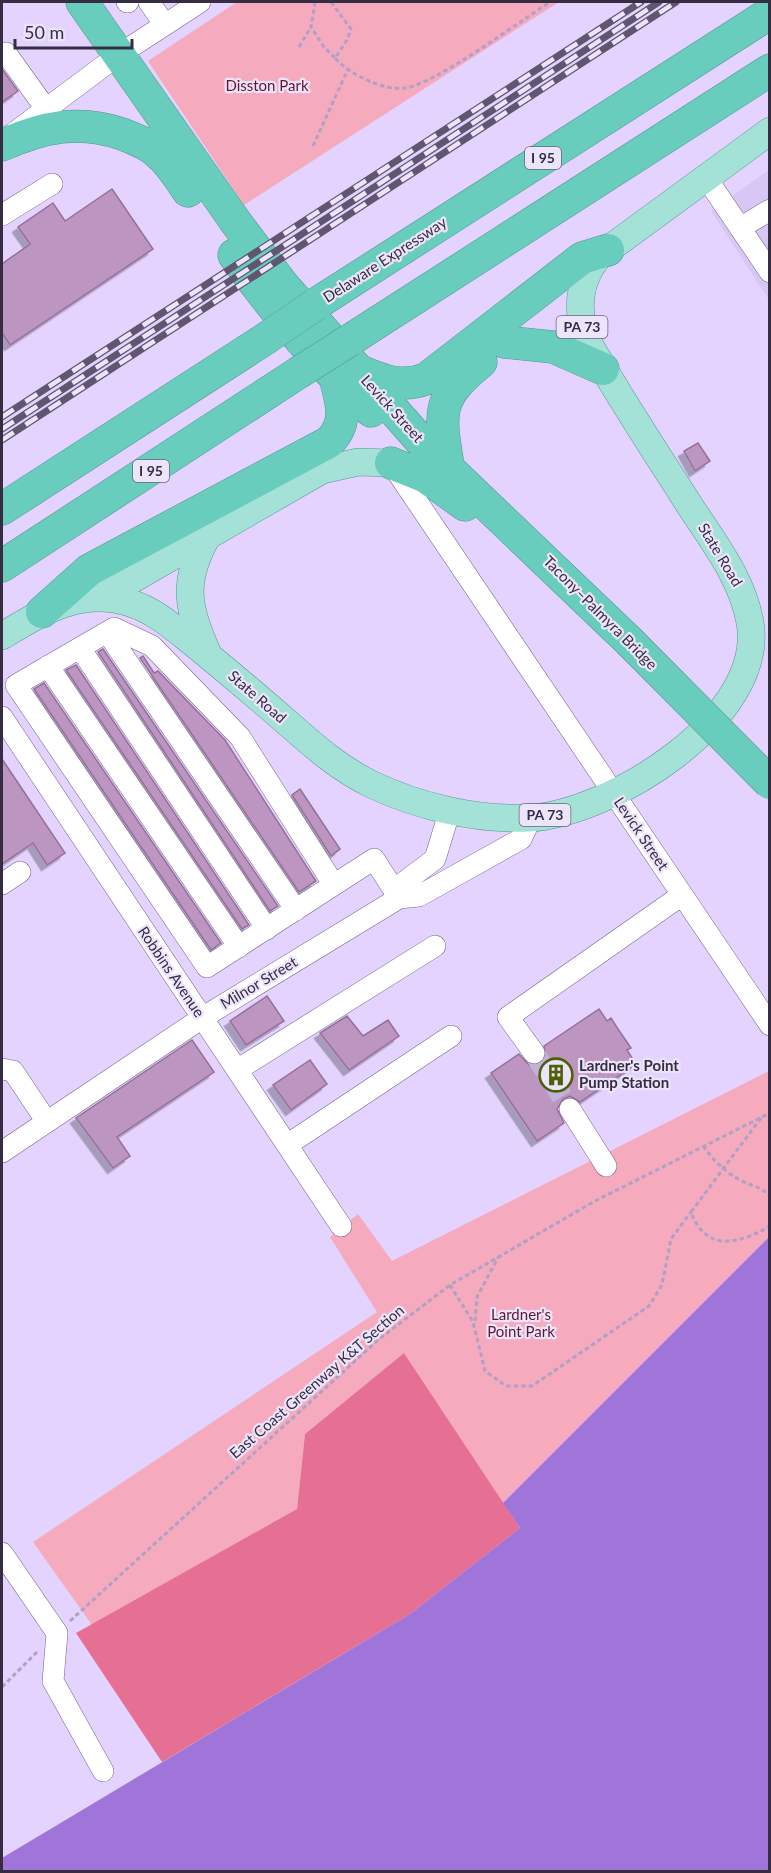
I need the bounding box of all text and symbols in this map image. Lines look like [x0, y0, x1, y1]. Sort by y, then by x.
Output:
scale bar [15, 12, 132, 50]
text: 50 m [24, 21, 64, 43]
park label: Disston Park [225, 76, 309, 94]
road number: I 95 [525, 147, 561, 169]
street label: Delaware Expressway [319, 212, 450, 306]
road number: PA 73 [556, 316, 608, 338]
street label: Levick Street [358, 371, 428, 446]
road number: I 95 [133, 460, 169, 482]
street label: State Road [695, 519, 747, 590]
street label: Tacony–Palmyra Bridge [540, 552, 661, 673]
street label: State Road [225, 666, 290, 726]
street label: Levick Street [611, 793, 673, 874]
road number: PA 73 [520, 804, 570, 826]
street label: Robbins Avenue [135, 923, 209, 1020]
street label: Milnor Street [217, 952, 301, 1012]
place label: Lardner's Point Pump Station [579, 1056, 679, 1091]
building icon: Lardner's Point Pump Station [538, 1057, 574, 1093]
street label: East Coast Greenway K&T Section [226, 1301, 407, 1462]
park label: Lardner's Point Park [487, 1305, 555, 1340]

